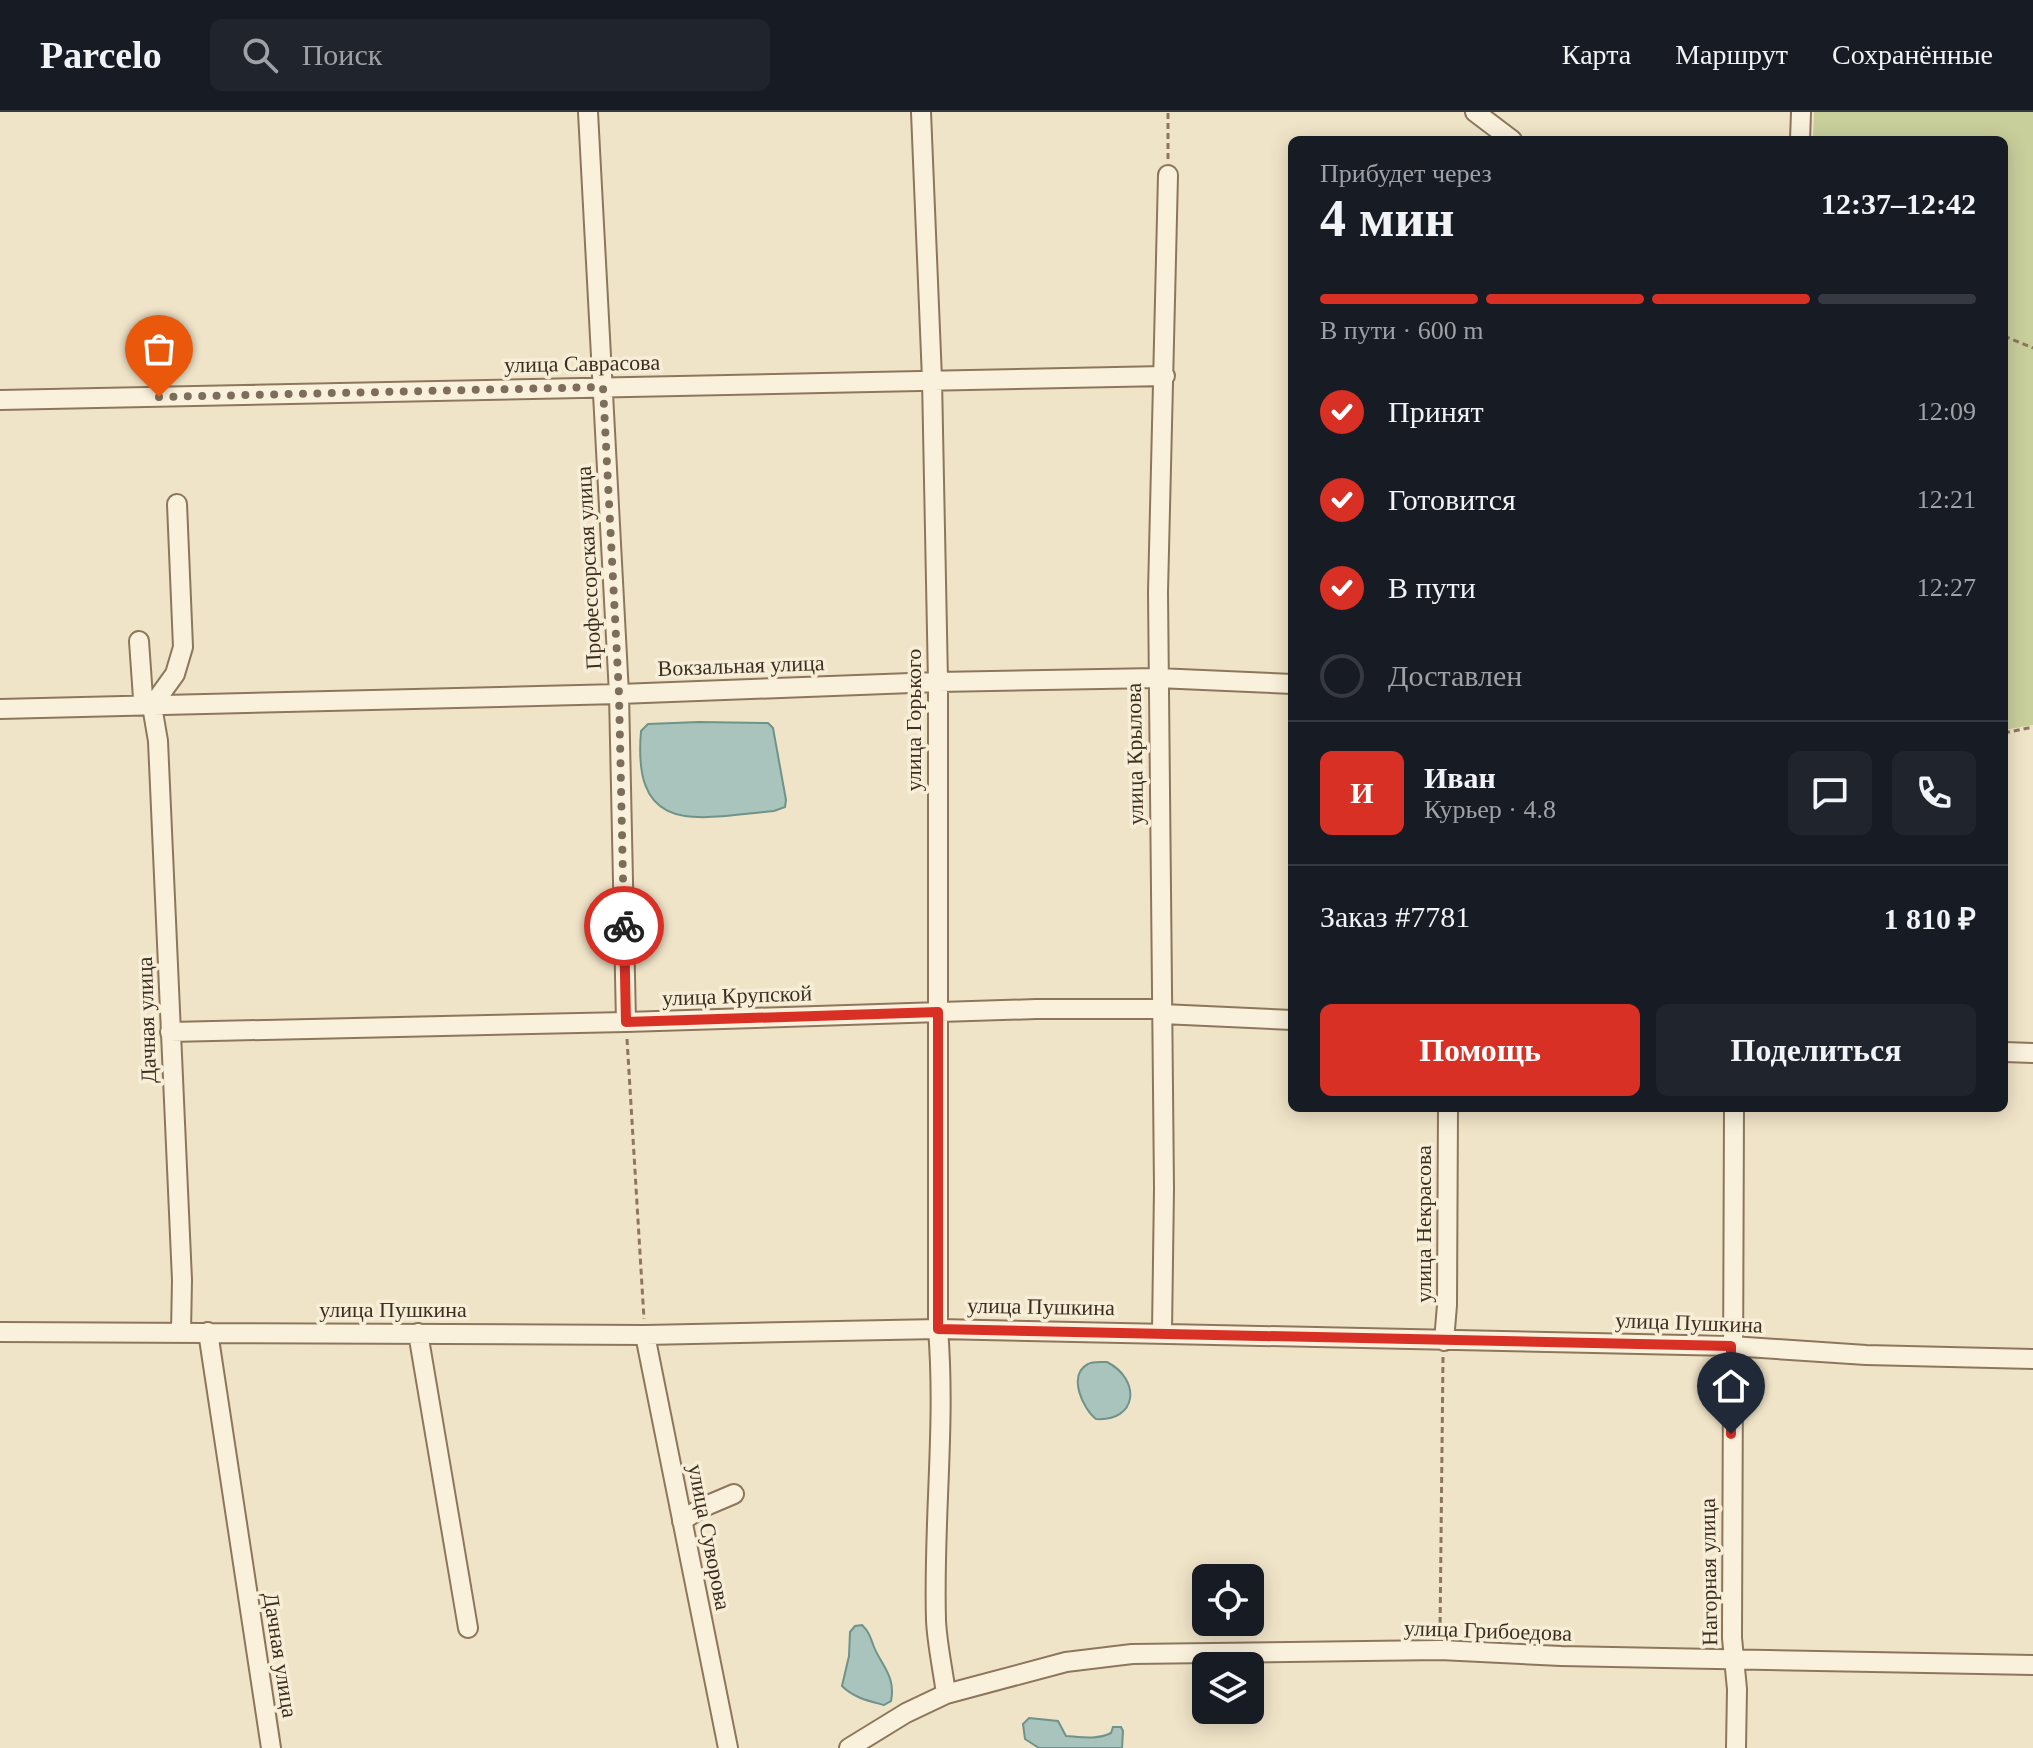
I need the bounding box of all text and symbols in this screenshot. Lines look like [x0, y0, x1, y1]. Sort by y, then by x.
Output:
search box [210, 19, 770, 91]
icon: search [238, 33, 282, 77]
text: Parcelo [40, 34, 162, 76]
text: Поиск [302, 38, 382, 71]
text: Карта [1562, 39, 1631, 70]
text: Маршрут [1675, 39, 1788, 70]
text: Сохранённые [1832, 39, 1993, 70]
text: Прибудет через [1320, 159, 1492, 188]
text: 12:37–12:42 [1821, 187, 1976, 220]
text: 4 мин [1320, 190, 1454, 247]
pin [125, 315, 193, 397]
text: В пути · 600 m [1320, 316, 1483, 345]
icon: bag [137, 327, 181, 371]
street label: улица Саврасова [504, 350, 660, 377]
icon: check [1320, 390, 1364, 434]
text: Принят [1388, 395, 1484, 428]
text: 12:09 [1917, 397, 1976, 426]
street label: Профессорская улица [571, 465, 606, 670]
icon: check [1320, 478, 1364, 522]
text: Готовится [1388, 483, 1516, 516]
text: 12:21 [1917, 485, 1976, 514]
icon: check [1320, 566, 1364, 610]
text: В пути [1388, 571, 1476, 604]
text: 12:27 [1917, 573, 1976, 602]
street label: улица Горького [901, 649, 926, 791]
street label: Вокзальная улица [657, 650, 825, 681]
text: Доставлен [1388, 659, 1522, 692]
street label: улица Крылова [1121, 682, 1148, 825]
button: chat [1788, 751, 1872, 835]
button: phone [1892, 751, 1976, 835]
text: Иван [1424, 761, 1496, 794]
text: И [1350, 776, 1374, 809]
text: Курьер · 4.8 [1424, 795, 1556, 824]
courier [584, 886, 664, 966]
text: Заказ #7781 [1320, 900, 1470, 933]
text: 1 810 ₽ [1884, 902, 1976, 935]
icon: bike [602, 904, 646, 948]
street label: Дачная улица [132, 956, 161, 1084]
street label: улица Крупской [662, 980, 813, 1011]
button: Помощь [1320, 1004, 1640, 1096]
button: Поделиться [1656, 1004, 1976, 1096]
street label: улица Некрасова [1411, 1145, 1436, 1303]
street label: улица Пушкина [967, 1293, 1115, 1320]
street label: улица Пушкина [319, 1297, 467, 1322]
street label: улица Пушкина [1615, 1307, 1763, 1338]
pin [1697, 1352, 1765, 1434]
icon: home [1709, 1364, 1753, 1408]
street label: улица Суворова [683, 1462, 736, 1612]
street label: Нагорная улица [1695, 1498, 1722, 1646]
map controls [1192, 1564, 1264, 1724]
button: locate [1192, 1564, 1264, 1636]
street label: Дачная улица [258, 1591, 303, 1720]
street label: улица Грибоедова [1404, 1615, 1573, 1646]
button: layers [1192, 1652, 1264, 1724]

